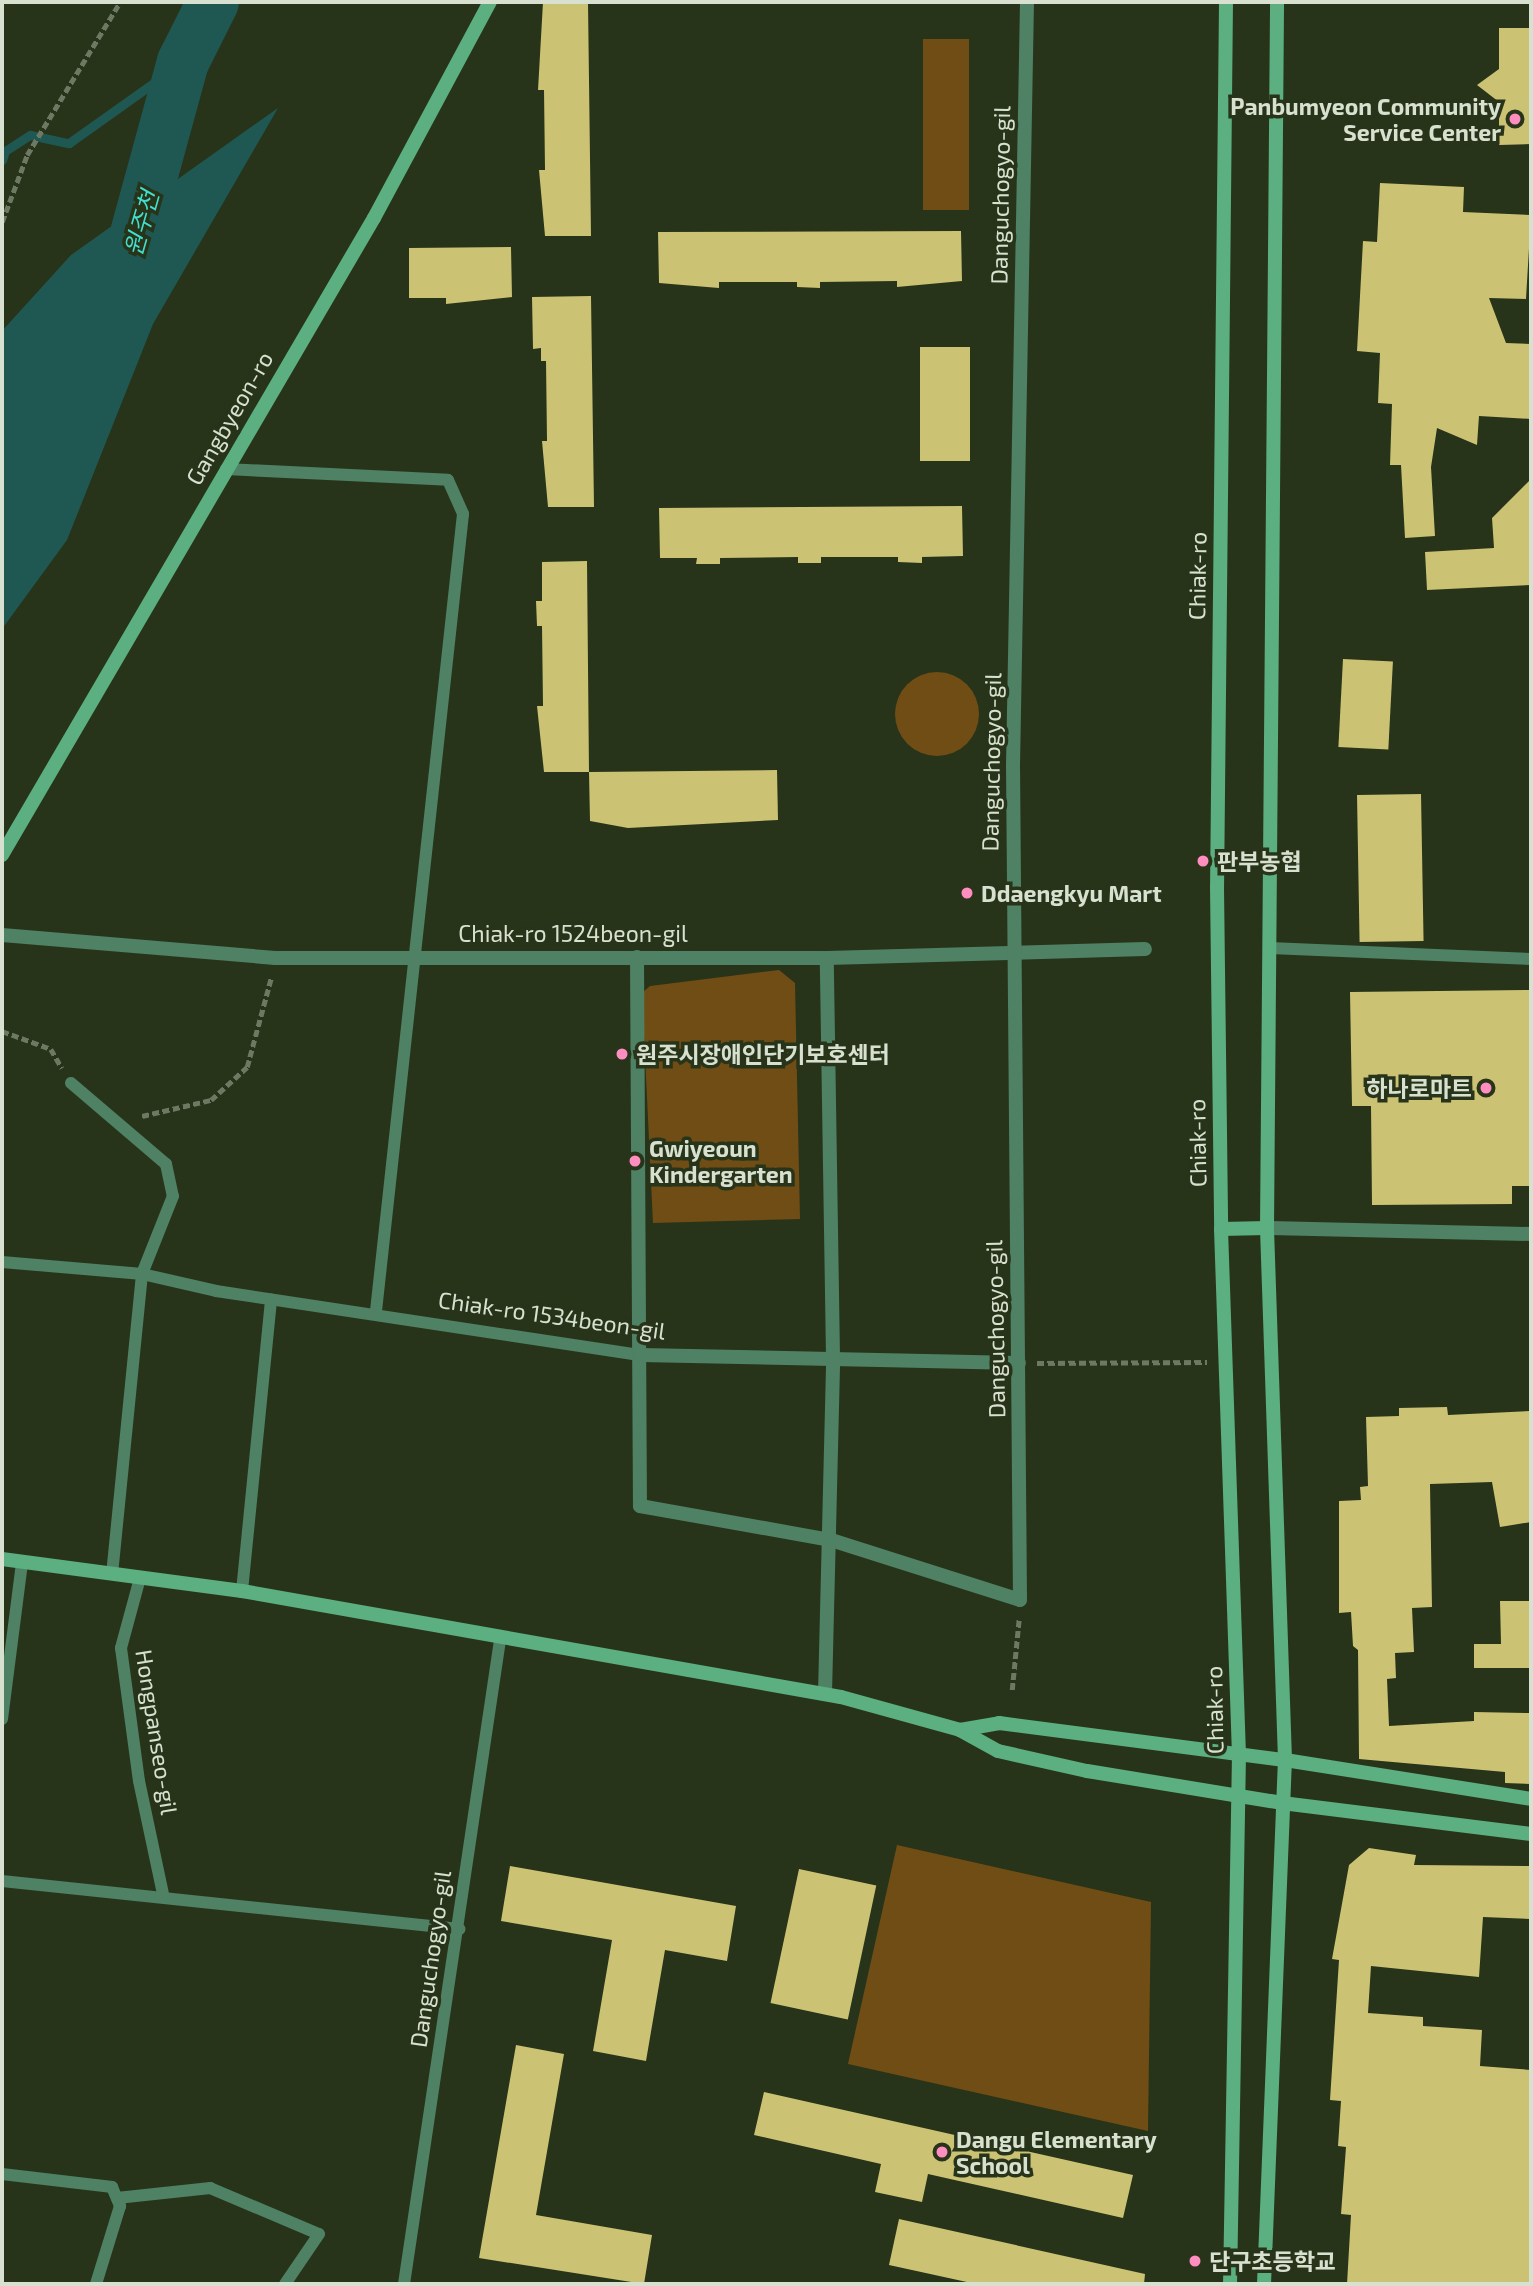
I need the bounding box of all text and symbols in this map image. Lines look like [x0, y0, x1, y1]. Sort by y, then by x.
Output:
place label: Panbumyeon Community Service Center [1230, 92, 1501, 146]
street label: Danguchogyo-gil [985, 106, 1015, 284]
marker: Panbumyeon Community Service Center [1507, 111, 1523, 127]
water label: 원주천 [118, 187, 164, 259]
street label: Gangbyeon-ro [180, 346, 278, 490]
street label: Chiak-ro [1182, 532, 1212, 620]
street label: Danguchogyo-gil [976, 673, 1006, 851]
place label: 판부농협 [1217, 847, 1302, 875]
marker: 판부농협 [1195, 853, 1211, 869]
place label: Ddaengkyu Mart [981, 879, 1162, 907]
marker: Ddaengkyu Mart [959, 885, 975, 901]
street label: Chiak-ro 1524beon-gil [458, 919, 688, 947]
place label: 원주시장애인단기보호센터 [636, 1040, 890, 1068]
marker: 원주시장애인단기보호센터 [614, 1046, 630, 1062]
place label: 하나로마트 [1366, 1074, 1472, 1102]
marker: 하나로마트 [1478, 1080, 1494, 1096]
street label: Chiak-ro [1182, 1099, 1212, 1187]
place label: Gwiyeoun Kindergarten [649, 1134, 793, 1188]
marker: Gwiyeoun Kindergarten [627, 1153, 643, 1169]
street label: Danguchogyo-gil [980, 1240, 1010, 1418]
street label: Chiak-ro 1534beon-gil [436, 1285, 668, 1345]
street label: Hongpanseo-gil [130, 1647, 184, 1817]
street label: Chiak-ro [1199, 1666, 1229, 1754]
street label: Danguchogyo-gil [404, 1869, 456, 2049]
place label: Dangu Elementary School [956, 2125, 1157, 2179]
marker: Dangu Elementary School [934, 2144, 950, 2160]
place label: 단구초등학교 [1209, 2247, 1336, 2275]
marker: 단구초등학교 [1187, 2253, 1203, 2269]

